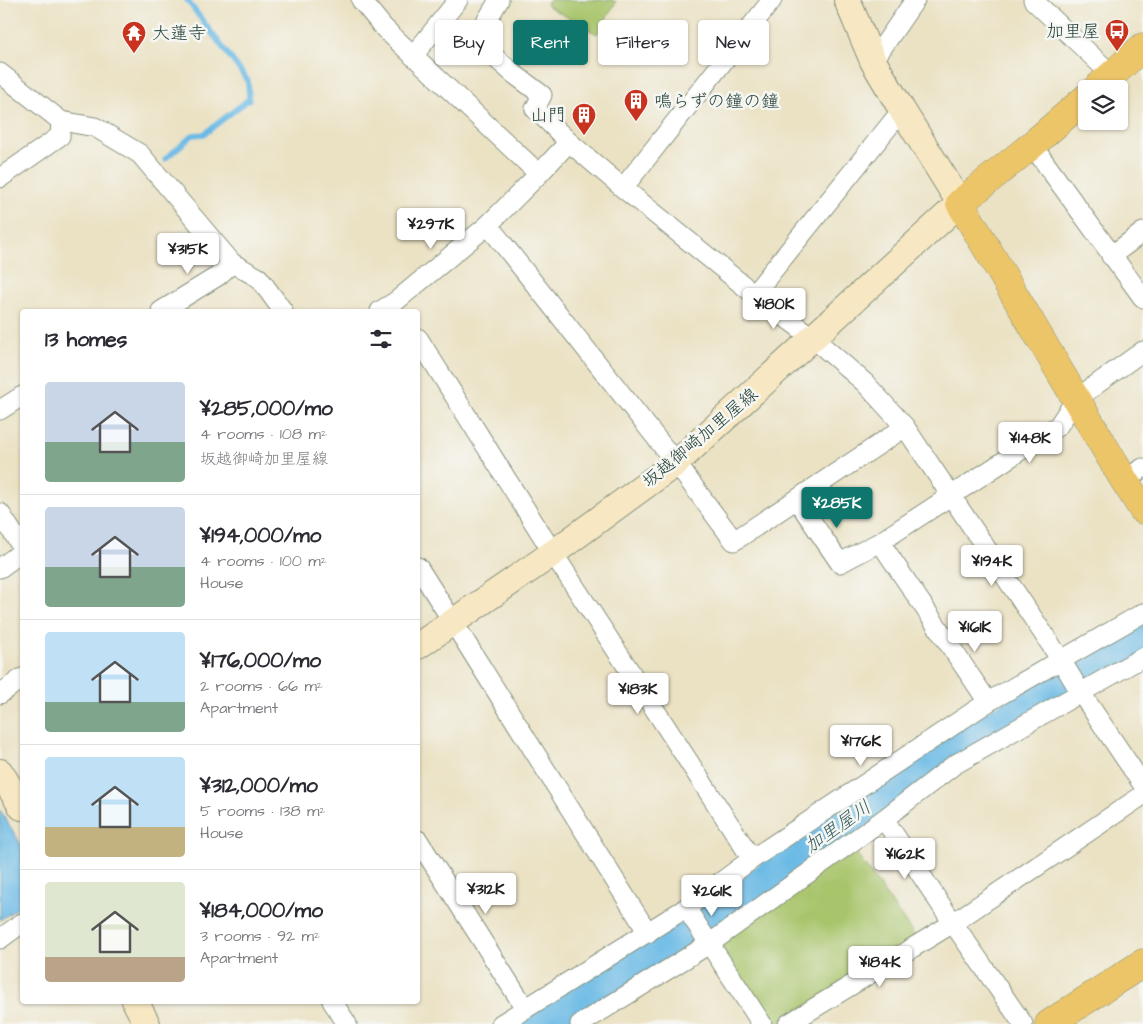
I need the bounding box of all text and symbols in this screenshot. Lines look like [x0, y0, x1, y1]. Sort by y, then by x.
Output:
bus stop icon: 加里屋 [1104, 18, 1130, 52]
place label: 加里屋 [1046, 19, 1100, 44]
temple icon: 大蓮寺 [121, 20, 147, 54]
chip: Buy [435, 20, 503, 65]
chip: Rent [513, 20, 588, 65]
chip: Filters [598, 20, 688, 65]
chip: New [698, 20, 769, 65]
place label: 大蓮寺 [152, 21, 206, 46]
map controls [1078, 80, 1128, 130]
button: layers [1078, 80, 1128, 130]
building icon: 鳴らずの鐘の鐘 [623, 88, 649, 122]
place label: 鳴らずの鐘の鐘 [654, 89, 779, 114]
building icon: 山門 [571, 102, 597, 136]
place label: 山門 [530, 103, 566, 128]
pin: ¥297K [396, 208, 466, 250]
text: ¥297K [408, 213, 454, 235]
pin: ¥315K [153, 232, 223, 275]
text: ¥315K [168, 238, 208, 260]
pin: ¥180K [739, 288, 809, 330]
text: ¥180K [754, 293, 794, 315]
text: 13 homes [45, 325, 127, 354]
icon: filters [367, 325, 395, 353]
street label: 坂越御崎加里屋線 [637, 382, 763, 494]
text: ¥285,000/mo [200, 394, 333, 423]
icon: home [85, 402, 145, 462]
pin: ¥148K [995, 422, 1065, 464]
text: 4 rooms · 108 m² [200, 423, 327, 445]
text: ¥148K [1009, 427, 1051, 449]
text: 坂越御崎加里屋線 [200, 448, 328, 470]
pin: ¥285K [802, 486, 872, 529]
text: ¥285K [812, 492, 862, 514]
text: ¥194,000/mo [200, 521, 321, 550]
icon: home [85, 527, 145, 587]
pin: ¥194K [957, 544, 1027, 587]
text: 4 rooms · 100 m² [200, 550, 327, 572]
text: ¥194K [972, 550, 1012, 572]
text: House [200, 572, 244, 594]
pin: ¥161K [940, 610, 1010, 653]
text: ¥161K [959, 616, 991, 638]
text: ¥176,000/mo [200, 646, 321, 675]
icon: home [85, 652, 145, 712]
pin: ¥183K [603, 672, 673, 715]
text: 2 rooms · 66 m² [200, 675, 323, 697]
text: ¥183K [619, 678, 657, 700]
text: Apartment [200, 697, 278, 719]
pin: ¥176K [826, 724, 896, 767]
text: ¥176K [841, 730, 881, 752]
text: ¥312,000/mo [200, 771, 318, 800]
icon: home [85, 777, 145, 837]
water label: 加里屋川 [799, 794, 877, 860]
text: 5 rooms · 138 m² [200, 800, 326, 822]
text: House [200, 822, 244, 844]
pin: ¥162K [870, 838, 940, 880]
text: ¥162K [885, 843, 925, 865]
pin: ¥312K [451, 872, 521, 915]
pin: ¥261K [677, 874, 747, 917]
text: ¥312K [467, 878, 505, 900]
text: ¥261K [692, 880, 732, 902]
text: ¥184,000/mo [200, 896, 323, 925]
icon: home [85, 902, 145, 962]
text: 3 rooms · 92 m² [200, 925, 320, 947]
pin: ¥184K [845, 946, 915, 988]
text: Apartment [200, 947, 278, 969]
text: ¥184K [859, 951, 901, 973]

